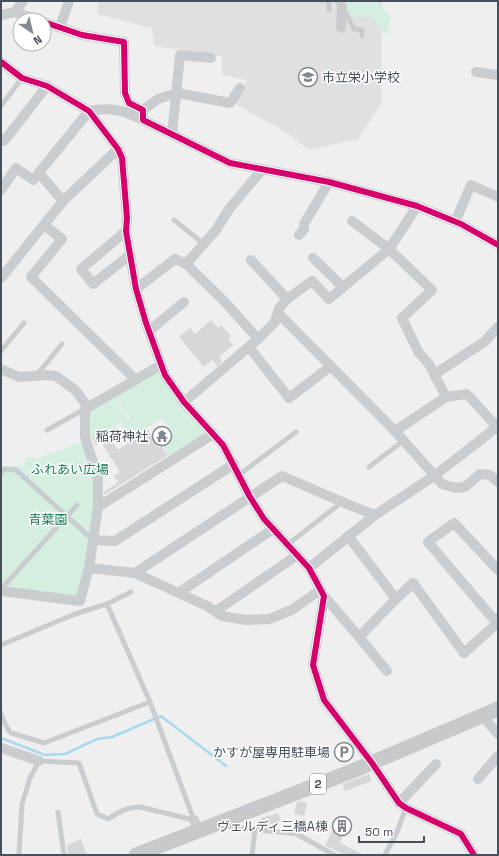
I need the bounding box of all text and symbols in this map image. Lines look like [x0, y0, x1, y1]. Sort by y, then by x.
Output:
north arrow [12, 12, 52, 52]
text: N [31, 32, 45, 48]
school or university icon: 市立栄小学校 [297, 66, 319, 88]
place label: 市立栄小学校 [322, 69, 400, 86]
temple icon: 稲荷神社 [151, 425, 173, 447]
place label: 稲荷神社 [96, 428, 148, 445]
park label: ふれあい広場 [31, 461, 109, 478]
park label: 青葉園 [28, 511, 68, 528]
parking icon: かすが屋専用駐車場 [333, 741, 355, 763]
place label: かすが屋専用駐車場 [213, 744, 330, 761]
road number: 2 [310, 774, 326, 794]
building icon: ヴェルディ三橋A棟 [331, 815, 353, 837]
place label: ヴェルディ三橋A棟 [217, 818, 328, 835]
scale bar [359, 818, 424, 844]
text: 50 m [365, 824, 393, 840]

